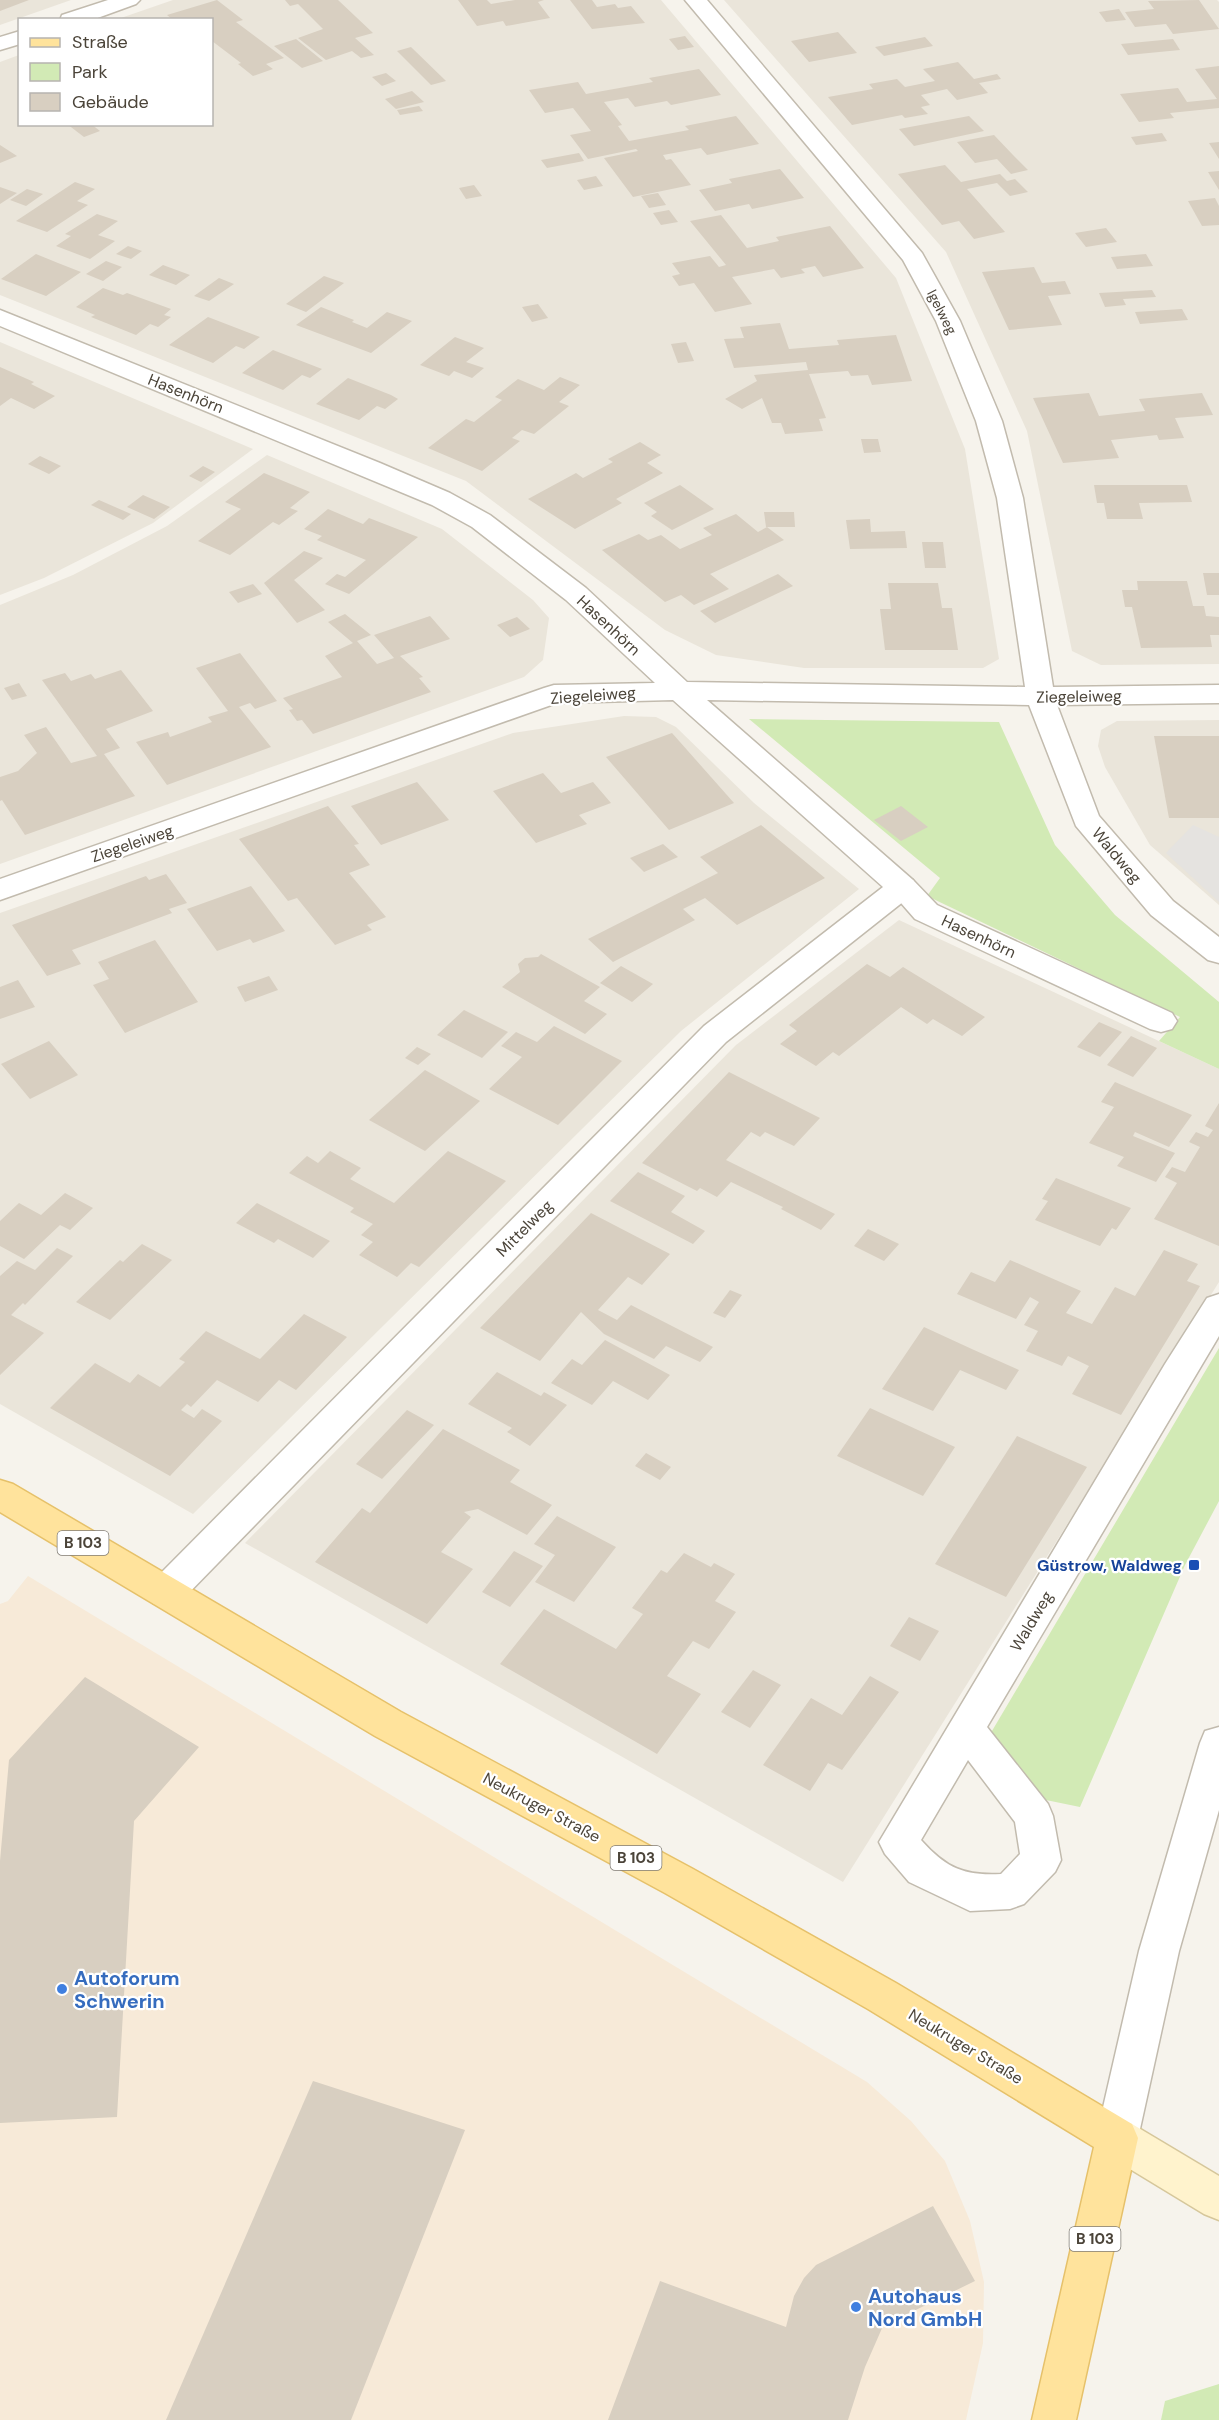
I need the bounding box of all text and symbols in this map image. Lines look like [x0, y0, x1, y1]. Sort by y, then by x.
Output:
legend [18, 18, 213, 126]
text: Straße [72, 30, 128, 54]
text: Park [72, 60, 108, 84]
text: Gebäude [72, 90, 149, 114]
street label: Igelweg [923, 287, 961, 338]
street label: Hasenhörn [145, 369, 227, 418]
street label: Hasenhörn [572, 591, 645, 660]
street label: Ziegeleiweg [550, 682, 637, 709]
street label: Ziegeleiweg [1036, 685, 1122, 708]
street label: Ziegeleiweg [88, 820, 176, 867]
street label: Waldweg [1087, 823, 1146, 888]
street label: Hasenhörn [938, 910, 1019, 963]
street label: Mittelweg [491, 1195, 557, 1261]
road number: B 103 [58, 1531, 109, 1555]
place label: Güstrow, Waldweg [1037, 1555, 1182, 1576]
marker: Güstrow, Waldweg [1187, 1558, 1201, 1572]
street label: Waldweg [1005, 1587, 1058, 1655]
street label: Neukruger Straße [479, 1768, 604, 1847]
road number: B 103 [610, 1846, 662, 1870]
place label: Autoforum Schwerin [74, 1965, 179, 2014]
marker: Autoforum Schwerin [55, 1982, 69, 1996]
street label: Neukruger Straße [905, 2004, 1027, 2089]
road number: B 103 [1070, 2227, 1120, 2251]
place label: Autohaus Nord GmbH [868, 2283, 982, 2332]
marker: Autohaus Nord GmbH [849, 2300, 863, 2314]

